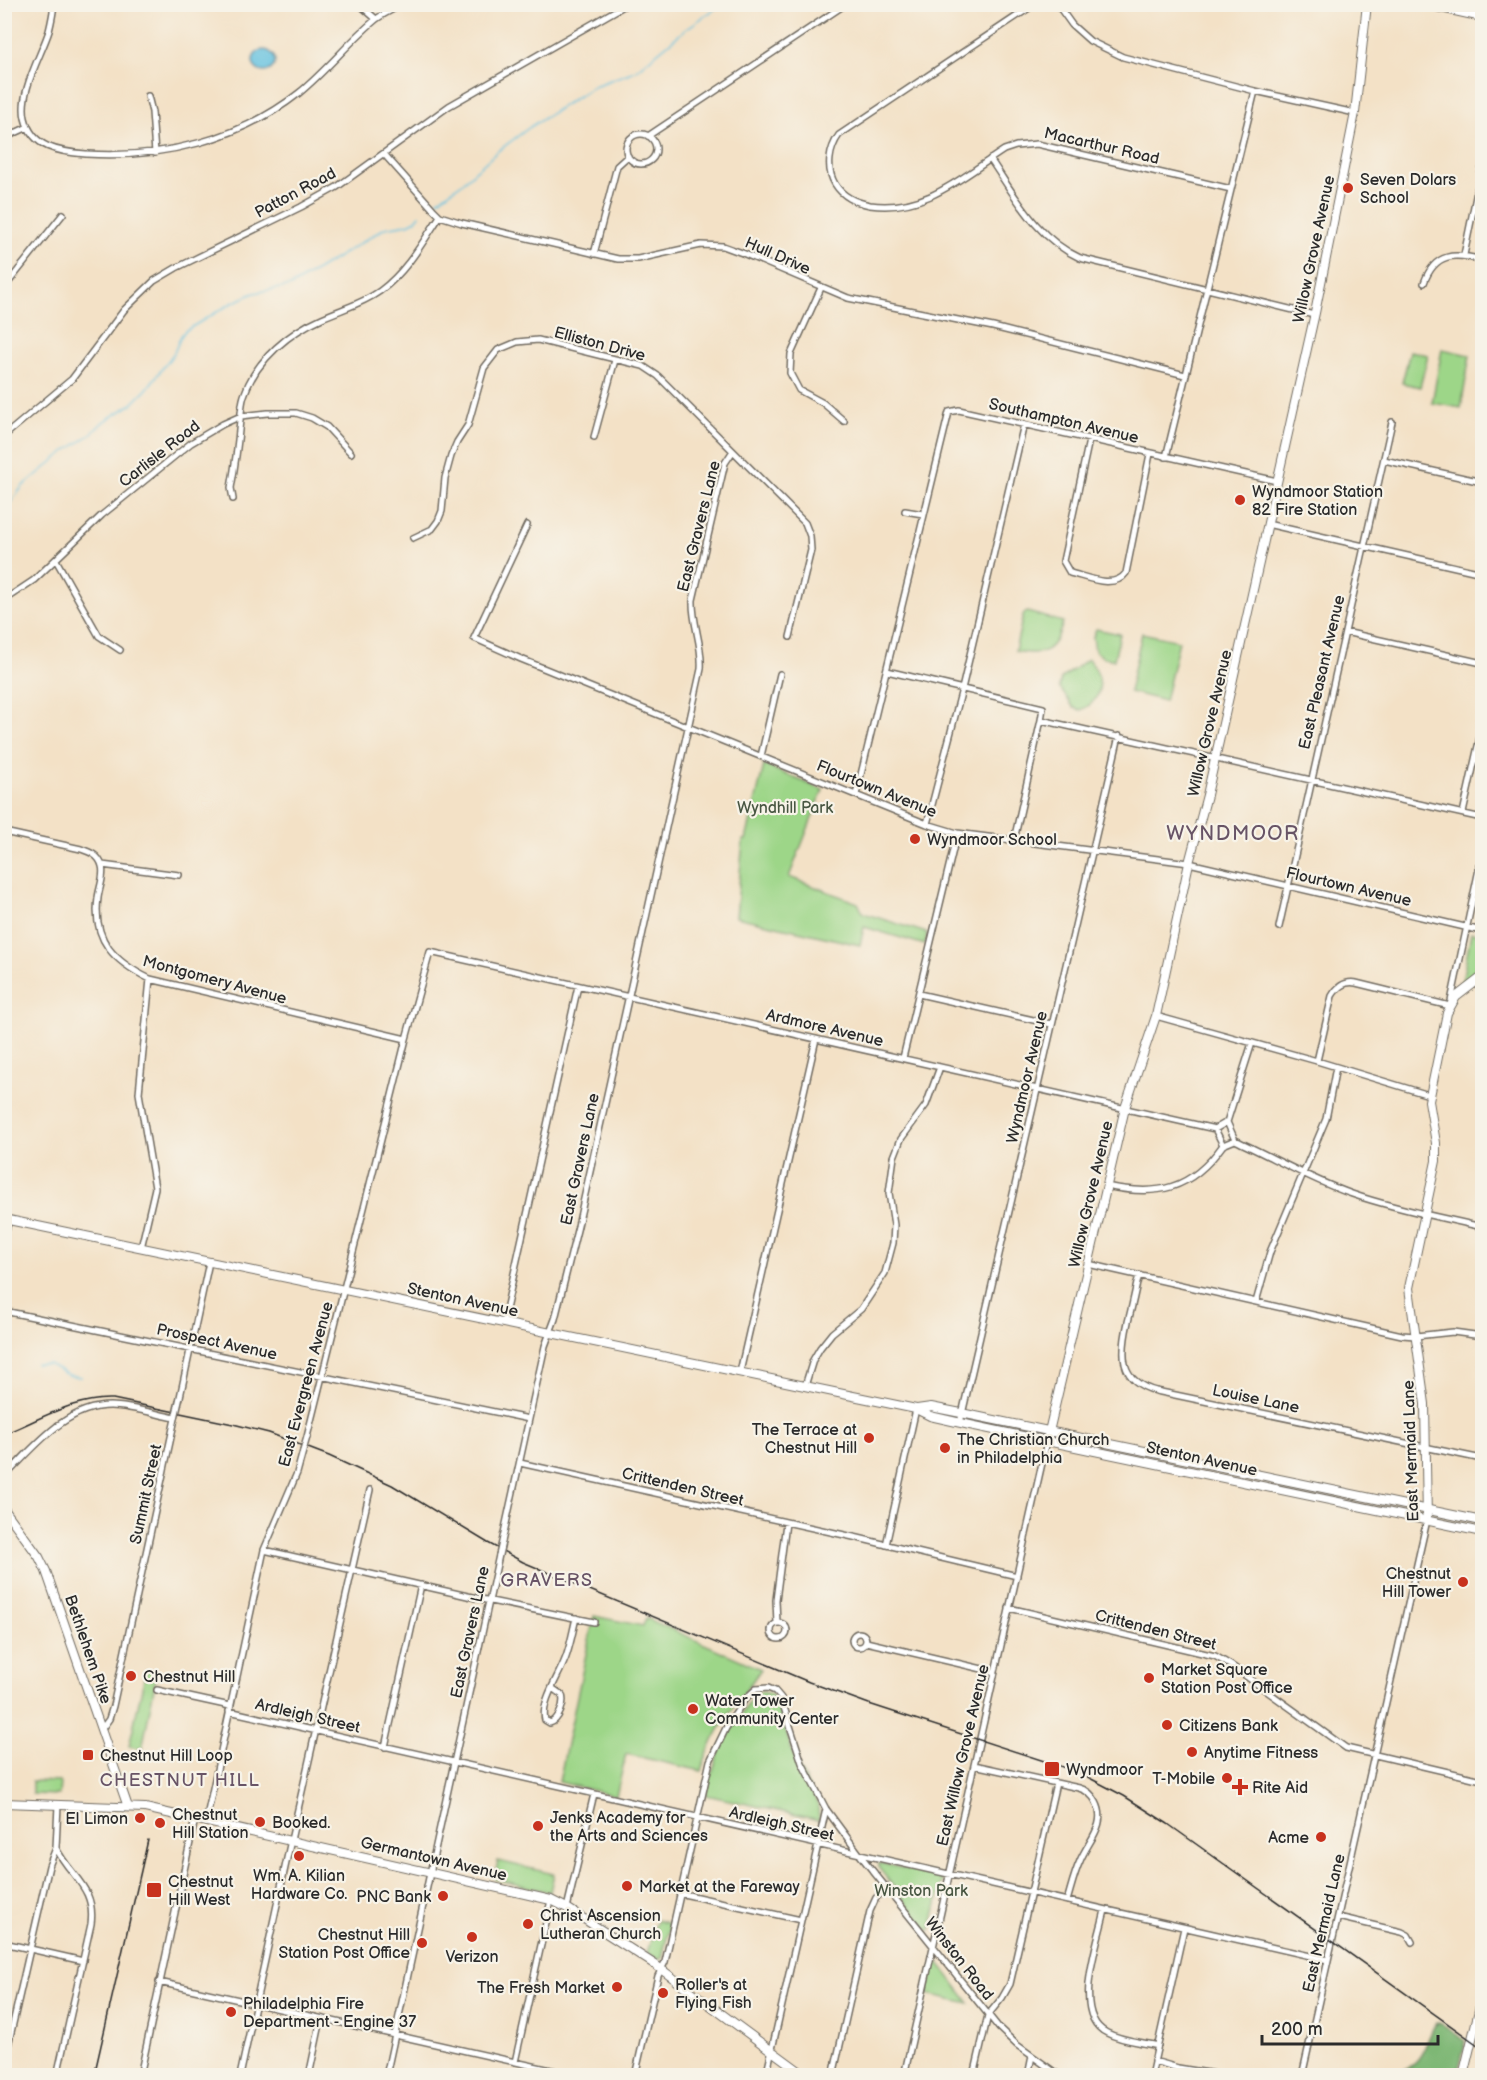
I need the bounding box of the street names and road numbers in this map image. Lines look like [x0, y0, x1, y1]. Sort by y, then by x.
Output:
street label: Macarthur Road [1042, 124, 1161, 169]
street label: Patton Road [252, 164, 339, 223]
street label: Willow Grove Avenue [1290, 173, 1339, 325]
street label: Hull Drive [742, 234, 814, 279]
street label: Elliston Drive [552, 323, 648, 366]
street label: Southampton Avenue [987, 395, 1141, 448]
street label: Carlisle Road [116, 417, 204, 492]
street label: East Gravers Lane [674, 458, 725, 594]
street label: East Pleasant Avenue [1295, 593, 1350, 751]
street label: Willow Grove Avenue [1184, 648, 1237, 799]
street label: Flourtown Avenue [814, 757, 940, 822]
street label: Flourtown Avenue [1284, 864, 1414, 911]
street label: Montgomery Avenue [141, 952, 289, 1009]
street label: Ardmore Avenue [764, 1006, 886, 1051]
street label: Wyndmoor Avenue [1003, 1009, 1052, 1145]
street label: East Gravers Lane [557, 1091, 604, 1227]
street label: Willow Grove Avenue [1065, 1119, 1118, 1270]
street label: Stenton Avenue [405, 1279, 521, 1322]
street label: East Evergreen Avenue [275, 1299, 338, 1469]
street label: Prospect Avenue [155, 1320, 279, 1365]
street label: East Mermaid Lane [1400, 1379, 1423, 1522]
street label: Louise Lane [1211, 1381, 1301, 1418]
street label: Stenton Avenue [1144, 1438, 1260, 1481]
street label: Summit Street [127, 1443, 166, 1546]
street label: Crittenden Street [620, 1464, 745, 1511]
street label: East Gravers Lane [447, 1564, 494, 1700]
street label: Bethlehem Pike [60, 1593, 115, 1707]
street label: Crittenden Street [1093, 1606, 1218, 1655]
street label: East Willow Grove Avenue [933, 1662, 994, 1848]
street label: Ardleigh Street [253, 1695, 362, 1738]
street label: Ardleigh Street [727, 1803, 836, 1846]
street label: Germantown Avenue [359, 1833, 509, 1886]
street label: East Mermaid Lane [1299, 1852, 1350, 1994]
street label: Winston Road [921, 1914, 997, 2004]

